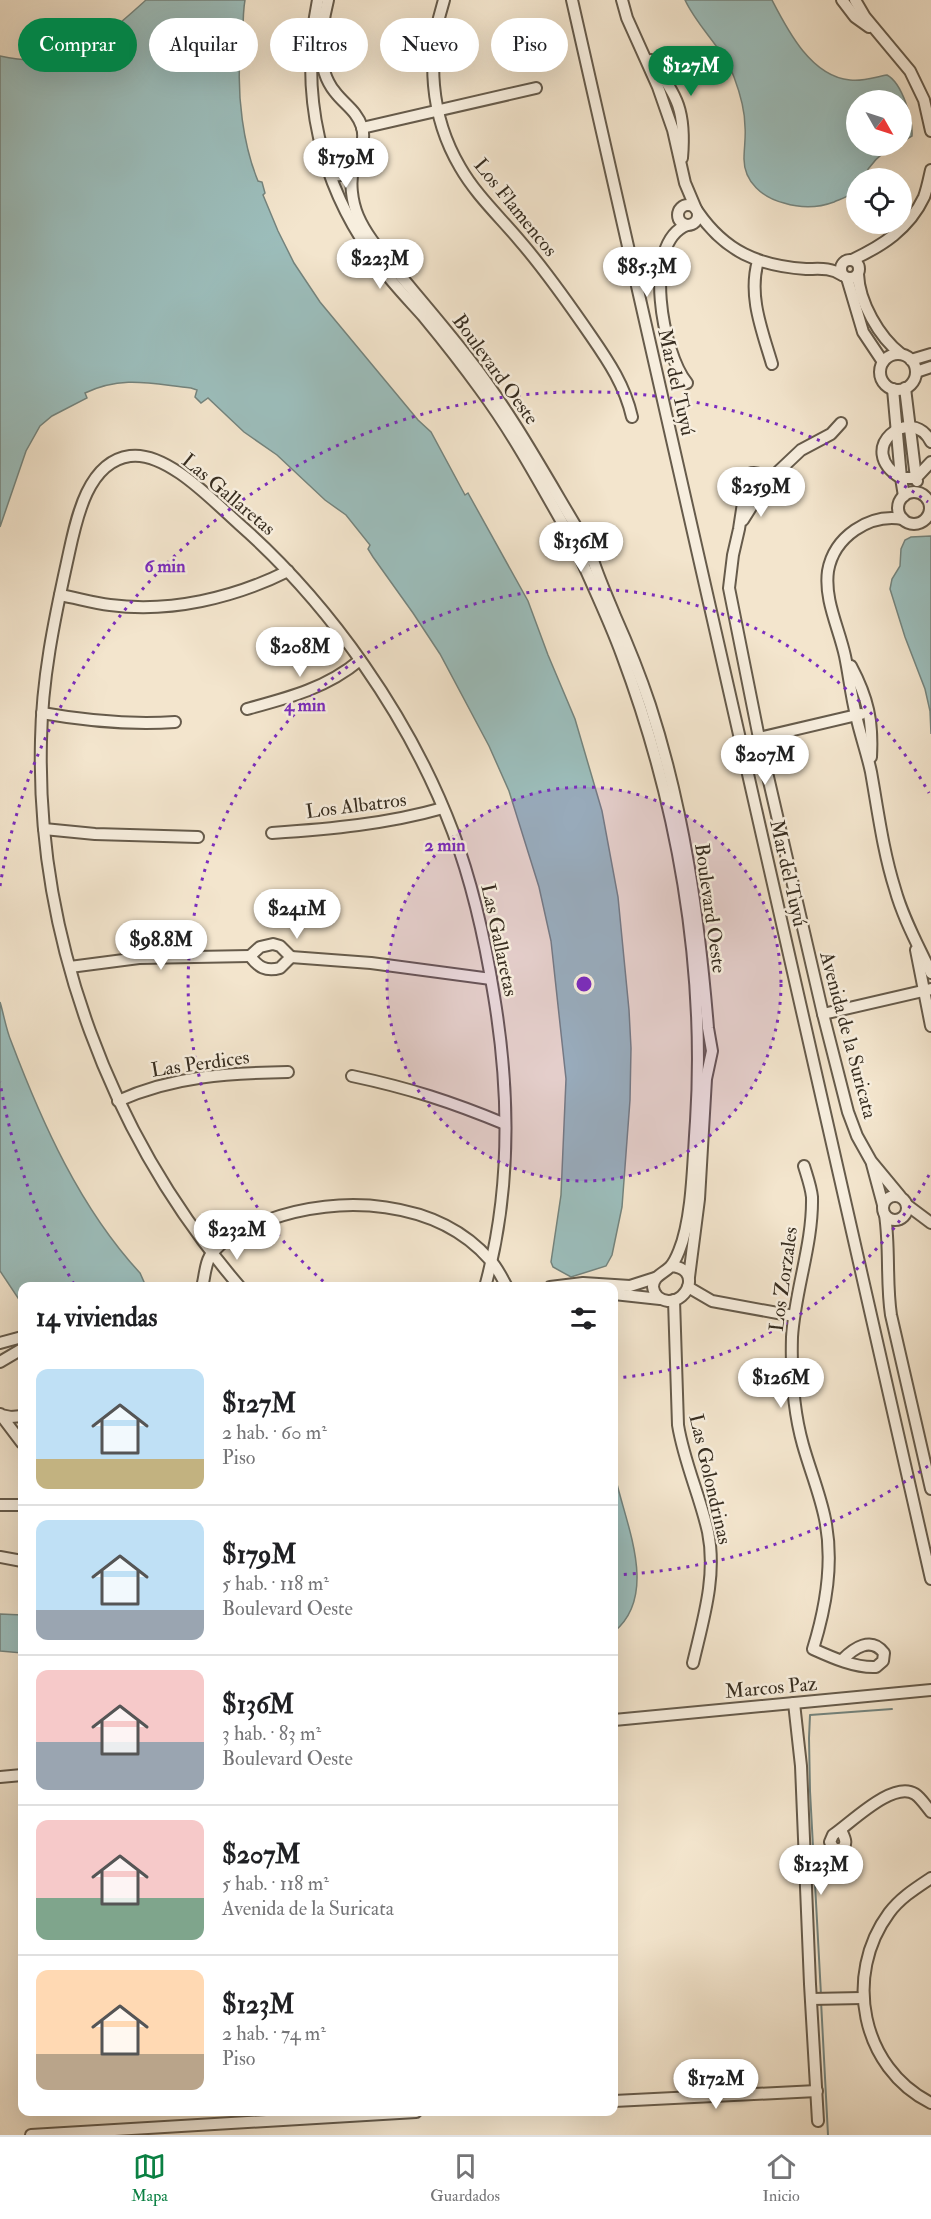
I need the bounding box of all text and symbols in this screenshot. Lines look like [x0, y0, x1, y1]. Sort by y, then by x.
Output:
chip: Comprar [18, 18, 137, 72]
chip: Alquilar [149, 18, 258, 72]
chip: Filtros [270, 18, 368, 72]
chip: Nuevo [380, 18, 479, 72]
chip: Piso [491, 18, 568, 72]
pin: $127M [649, 46, 733, 97]
text: $127M [662, 53, 720, 78]
north arrow [846, 90, 912, 156]
map controls [846, 90, 912, 234]
pin: $179M [304, 138, 388, 189]
text: $179M [317, 145, 375, 170]
street label: Los Flamencos [468, 153, 563, 262]
button: locate [846, 168, 912, 234]
pin: $223M [338, 239, 422, 290]
text: $223M [351, 246, 409, 271]
pin: $85.3M [598, 247, 696, 298]
text: $85.3M [617, 254, 677, 279]
street label: Boulevard Oeste [447, 309, 544, 430]
street label: Mar del Tuyú [652, 326, 701, 438]
street label: Las Gallaretas [177, 448, 281, 541]
pin: $259M [719, 467, 803, 518]
text: $259M [731, 474, 791, 499]
pin: $136M [539, 522, 623, 573]
text: $136M [553, 529, 609, 554]
text: 6 min [145, 555, 186, 578]
pin: $208M [258, 627, 342, 678]
text: $208M [270, 634, 330, 659]
text: 4 min [283, 694, 326, 717]
pin: $207M [723, 735, 807, 786]
text: $207M [735, 742, 795, 767]
street label: Los Albatros [304, 787, 408, 824]
street label: Mar del Tuyú [764, 817, 813, 929]
text: 2 min [425, 834, 466, 857]
street label: Boulevard Oeste [689, 841, 732, 975]
street label: Las Gallaretas [475, 881, 524, 999]
pin: $241M [255, 889, 339, 940]
text: $241M [268, 896, 326, 921]
pin: $98.8M [112, 920, 210, 971]
text: $98.8M [129, 927, 193, 952]
street label: Avenida de la Suricata [814, 948, 883, 1122]
centre of rings [574, 974, 594, 994]
street label: Las Perdices [149, 1044, 251, 1083]
pin: $232M [195, 1210, 279, 1261]
text: $232M [208, 1217, 266, 1242]
street label: Los Zorzales [764, 1225, 803, 1333]
text: 14 viviendas [36, 1302, 157, 1334]
icon: filters [567, 1302, 600, 1335]
pin: $126M [739, 1358, 823, 1409]
text: $126M [752, 1365, 810, 1390]
text: $127M [222, 1388, 296, 1420]
icon: home [84, 1393, 156, 1465]
street label: Las Golondrinas [683, 1411, 738, 1547]
text: 2 hab. · 60 m² [222, 1420, 327, 1445]
text: Piso [222, 1445, 255, 1470]
text: $179M [222, 1539, 296, 1571]
icon: home [84, 1544, 156, 1616]
text: 5 hab. · 118 m² [222, 1571, 329, 1596]
text: Boulevard Oeste [222, 1596, 353, 1621]
street label: Marcos Paz [724, 1671, 819, 1704]
text: $136M [222, 1689, 294, 1721]
icon: home [84, 1694, 156, 1766]
text: 3 hab. · 83 m² [222, 1721, 321, 1746]
text: Boulevard Oeste [222, 1746, 353, 1771]
text: $207M [222, 1839, 300, 1871]
icon: home [84, 1844, 156, 1916]
pin: $123M [779, 1845, 863, 1896]
text: $123M [793, 1852, 849, 1877]
text: 5 hab. · 118 m² [222, 1871, 329, 1896]
text: Avenida de la Suricata [222, 1896, 394, 1921]
text: $123M [222, 1989, 294, 2021]
icon: home [84, 1994, 156, 2066]
text: 2 hab. · 74 m² [222, 2021, 326, 2046]
text: Piso [222, 2046, 255, 2071]
pin: $172M [674, 2059, 758, 2110]
text: $172M [687, 2066, 745, 2091]
tab: Mapa [131, 2150, 168, 2206]
tab: Guardados [430, 2150, 500, 2206]
tab: Inicio [763, 2150, 800, 2206]

